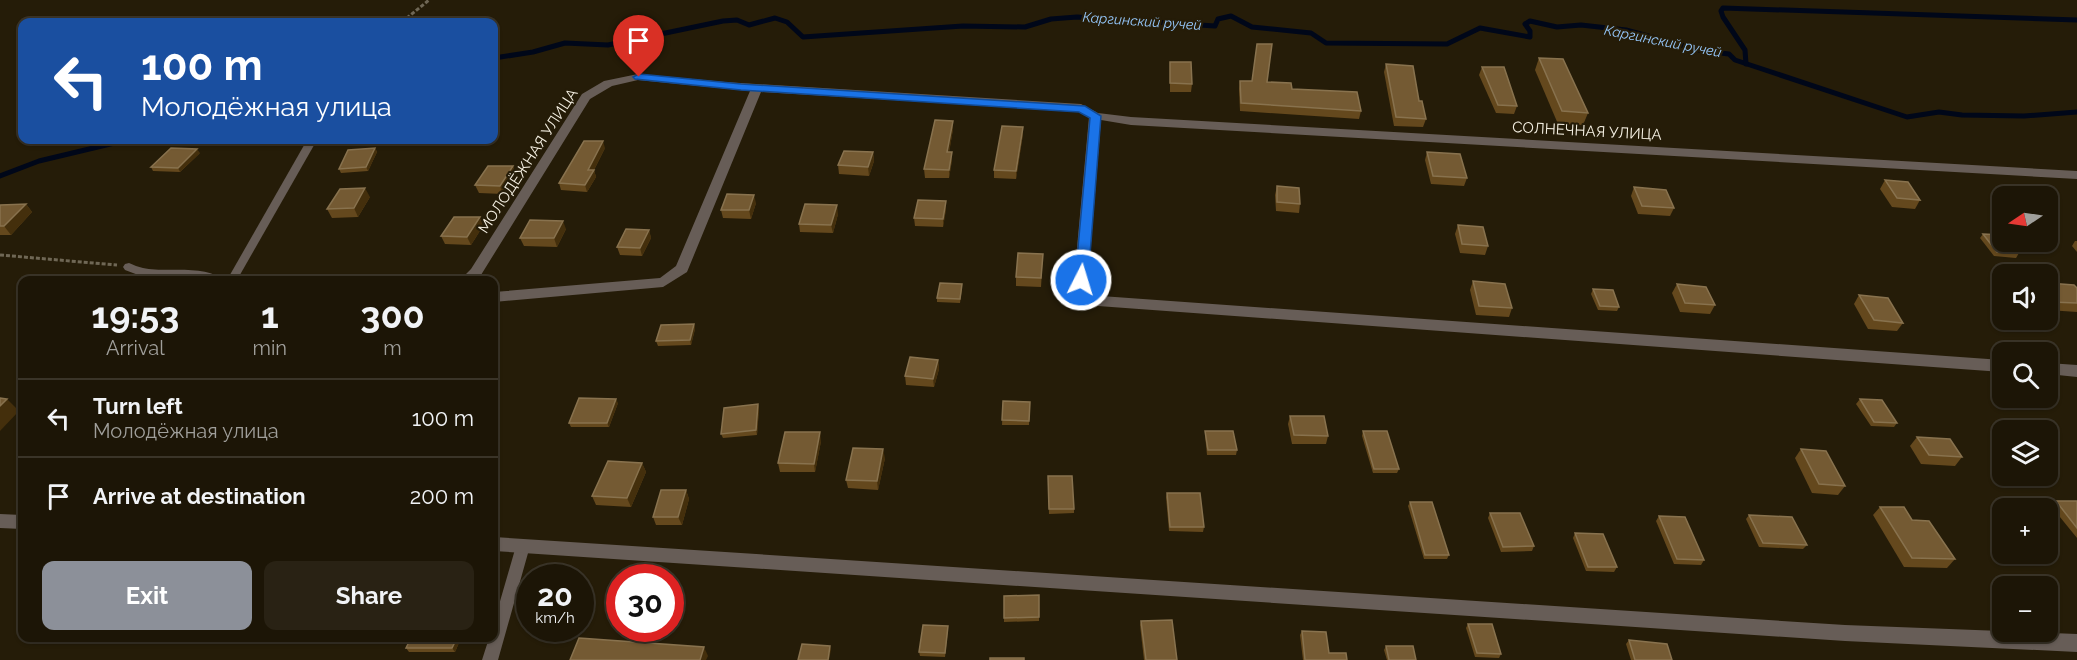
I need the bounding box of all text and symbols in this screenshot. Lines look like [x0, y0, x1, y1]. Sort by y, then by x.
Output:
water label: Каргинский ручей [1082, 9, 1202, 33]
pin [613, 15, 664, 77]
water label: Каргинский ручей [1603, 22, 1723, 60]
icon: arrive [622, 24, 655, 57]
text: 100 m [141, 41, 263, 90]
icon: left [42, 42, 120, 120]
street label: МОЛОДЁЖНАЯ УЛИЦА [474, 85, 582, 237]
text: Молодёжная улица [141, 91, 392, 122]
street label: СОЛНЕЧНАЯ УЛИЦА [1512, 118, 1662, 144]
north arrow [1992, 186, 2058, 252]
map controls [1992, 186, 2058, 642]
position arrow [1049, 248, 1113, 312]
button: sound [1992, 264, 2058, 330]
text: 19:53 [91, 294, 179, 336]
text: 1 [261, 294, 279, 336]
text: 300 [360, 294, 425, 336]
text: Arrival [106, 336, 165, 360]
text: min [253, 336, 287, 360]
text: m [383, 336, 402, 360]
button: search [1992, 342, 2058, 408]
text: Turn left [93, 393, 183, 419]
icon: left [42, 402, 75, 435]
text: 100 m [412, 405, 474, 431]
text: Молодёжная улица [93, 419, 279, 443]
button: layers [1992, 420, 2058, 486]
icon: arrive [42, 480, 75, 513]
text: Arrive at destination [93, 483, 306, 509]
text: 200 m [410, 483, 474, 509]
button: + [1992, 498, 2058, 564]
button: Exit [42, 561, 252, 630]
button: Share [264, 561, 474, 630]
speed limit sign: 30 [606, 564, 684, 642]
button: − [1992, 576, 2058, 642]
text: 20 [537, 578, 573, 613]
text: km/h [535, 609, 575, 627]

